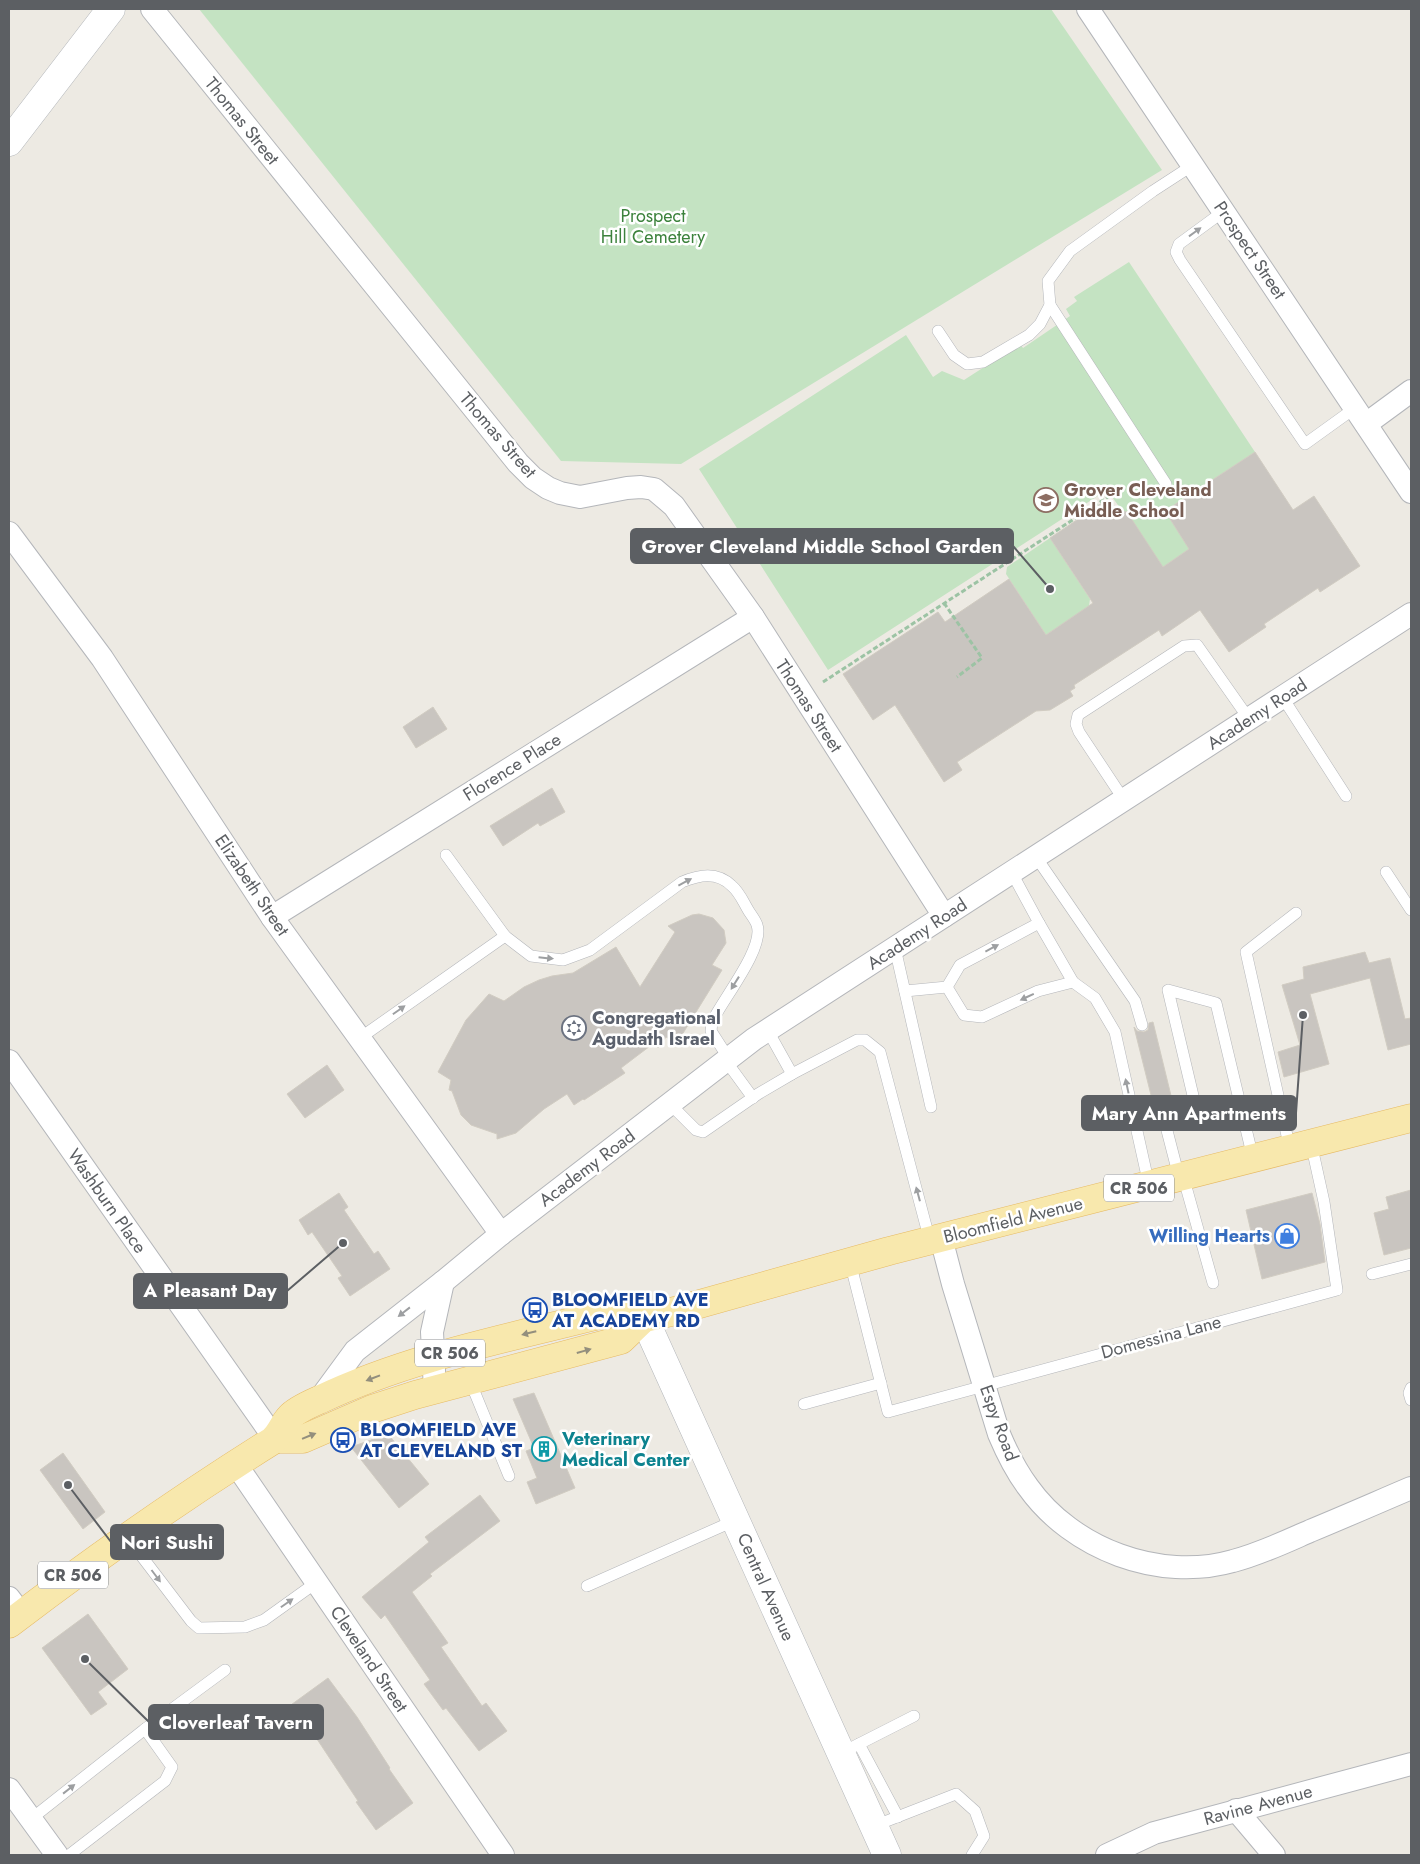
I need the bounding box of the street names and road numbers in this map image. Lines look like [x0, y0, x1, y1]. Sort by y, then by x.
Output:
street label: Thomas Street [199, 72, 286, 171]
street label: Prospect Street [1208, 196, 1293, 305]
street label: Thomas Street [453, 386, 543, 484]
street label: Thomas Street [769, 654, 849, 758]
street label: Academy Road [1202, 672, 1312, 756]
street label: Florence Place [458, 726, 566, 808]
street label: Elizabeth Street [208, 829, 296, 941]
street label: Academy Road [862, 892, 972, 976]
street label: Academy Road [533, 1123, 641, 1213]
street label: Washburn Place [61, 1143, 153, 1259]
road number: CR 506 [1104, 1174, 1174, 1202]
street label: Bloomfield Avenue [941, 1190, 1085, 1250]
street label: Domessina Lane [1098, 1308, 1224, 1366]
road number: CR 506 [415, 1340, 485, 1366]
street label: Espy Road [973, 1381, 1025, 1465]
street label: Central Avenue [731, 1529, 801, 1645]
road number: CR 506 [38, 1562, 108, 1588]
street label: Cleveland Street [324, 1601, 415, 1718]
street label: Ravine Avenue [1201, 1778, 1315, 1832]

